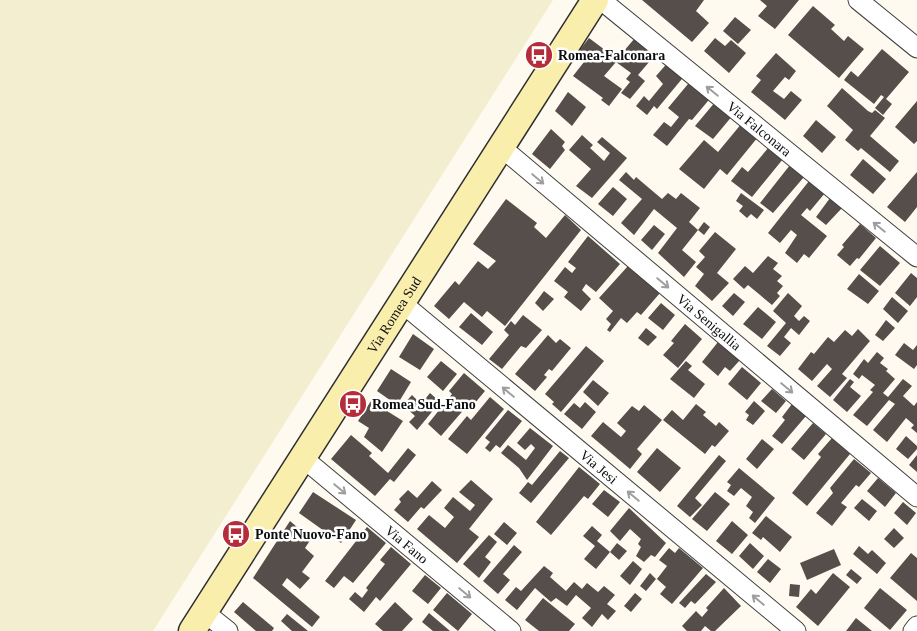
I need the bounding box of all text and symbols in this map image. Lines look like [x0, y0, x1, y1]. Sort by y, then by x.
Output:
bus stop icon: Romea-Falconara [524, 40, 554, 70]
place label: Romea-Falconara [558, 48, 665, 63]
one-way arrow [706, 85, 719, 96]
street label: Via Falconara [724, 98, 795, 160]
one-way arrow [532, 173, 545, 184]
one-way arrow [873, 221, 886, 232]
street label: Via Romea Sud [364, 274, 424, 356]
one-way arrow [656, 278, 669, 289]
street label: Via Senigallia [674, 291, 745, 354]
one-way arrow [780, 382, 793, 393]
one-way arrow [502, 386, 515, 397]
bus stop icon: Romea Sud-Fano [338, 389, 368, 419]
place label: Romea Sud-Fano [372, 397, 476, 412]
street label: Via Jesi [577, 447, 621, 487]
one-way arrow [334, 483, 347, 495]
one-way arrow [627, 490, 640, 501]
bus stop icon: Ponte Nuovo-Fano [221, 519, 251, 549]
street label: Via Fano [382, 522, 431, 566]
place label: Ponte Nuovo-Fano [255, 527, 367, 542]
one-way arrow [459, 587, 472, 598]
one-way arrow [752, 594, 765, 605]

